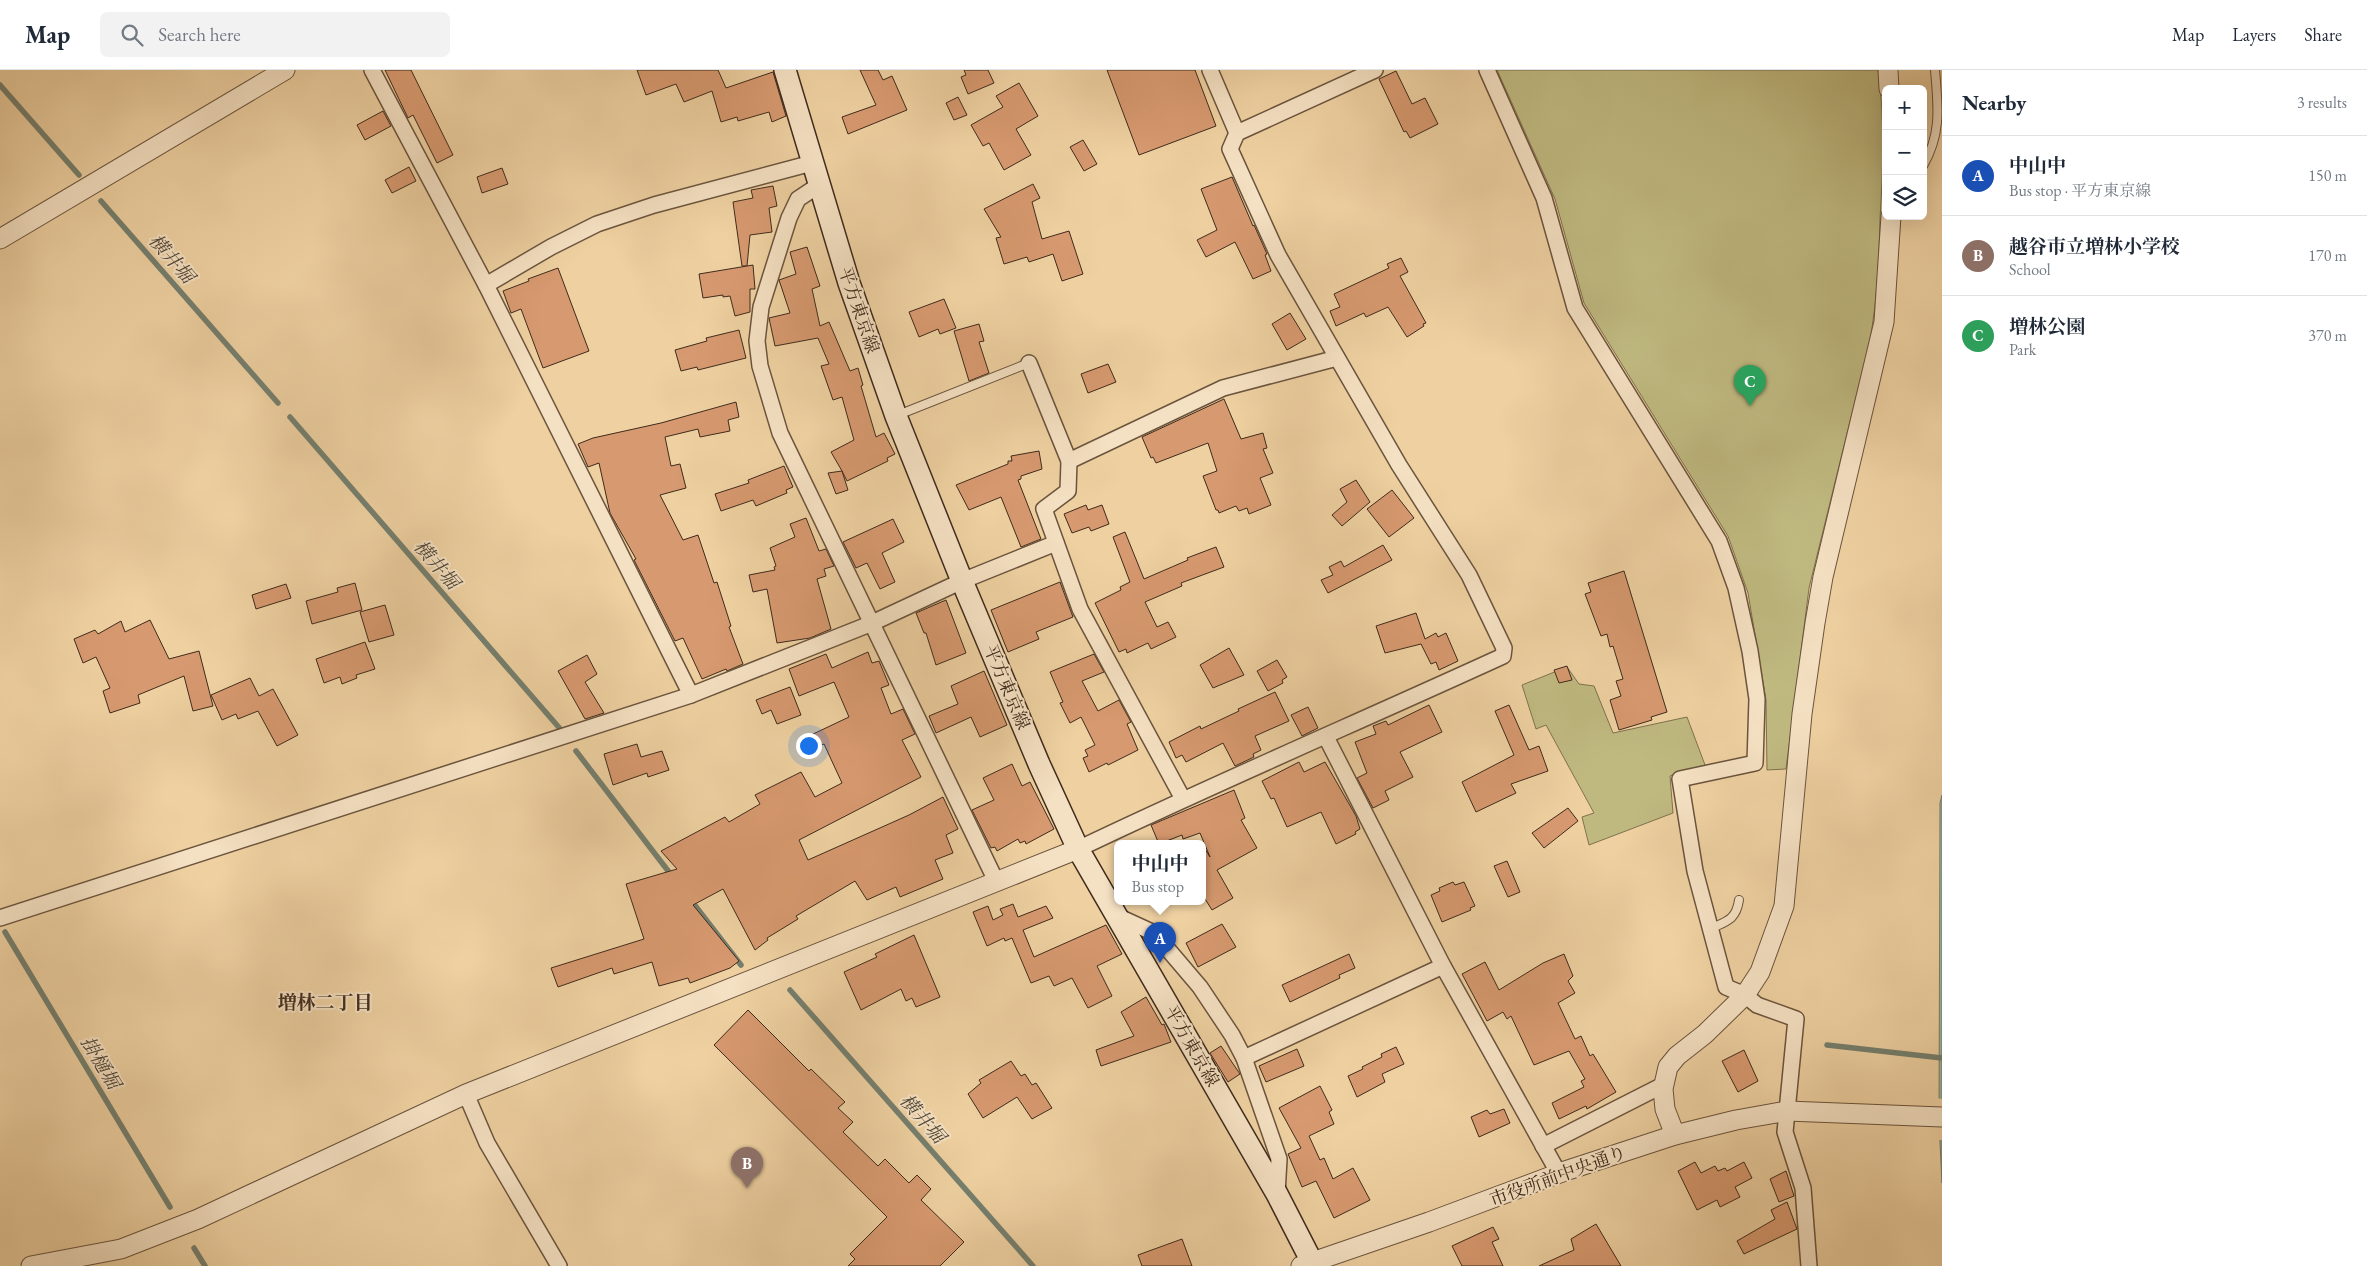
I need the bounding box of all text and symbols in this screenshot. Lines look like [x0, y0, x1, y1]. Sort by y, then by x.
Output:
search box [100, 12, 450, 57]
text: Map [25, 19, 70, 50]
icon: search [118, 21, 146, 49]
text: Search here [158, 22, 241, 47]
text: Map [2172, 23, 2204, 46]
text: Layers [2232, 23, 2276, 46]
text: Share [2304, 23, 2342, 46]
map controls [1882, 85, 1927, 220]
button: + [1882, 85, 1927, 130]
text: Nearby [1962, 89, 2026, 116]
text: 3 results [2297, 92, 2347, 113]
button: − [1882, 130, 1927, 175]
text: 中山中 [2009, 153, 2066, 178]
text: A [1972, 165, 1984, 186]
text: 150 m [2308, 165, 2347, 186]
button: layers [1882, 175, 1927, 220]
text: Bus stop · 平方東京線 [2009, 180, 2151, 201]
water label: 横井堀 [143, 229, 202, 290]
text: 越谷市立増林小学校 [2009, 234, 2180, 259]
text: B [1973, 245, 1983, 266]
text: 170 m [2308, 245, 2347, 266]
text: School [2009, 259, 2051, 280]
street label: 平方東京線 [834, 264, 885, 356]
text: 増林公園 [2009, 314, 2085, 339]
text: C [1972, 325, 1984, 346]
text: 370 m [2308, 325, 2347, 346]
text: Park [2009, 339, 2036, 360]
pin: C [1734, 365, 1766, 406]
water label: 横井堀 [408, 535, 467, 596]
street label: 平方東京線 [979, 641, 1036, 733]
your location [796, 733, 822, 759]
popup [1114, 840, 1206, 905]
text: 中山中 [1131, 851, 1189, 876]
text: Bus stop [1131, 876, 1184, 897]
pin: A [1144, 922, 1176, 963]
district label: 増林二丁目 [277, 990, 373, 1015]
street label: 平方東京線 [1160, 1001, 1225, 1090]
water label: 掛樋堀 [75, 1031, 128, 1096]
water label: 横井堀 [894, 1089, 953, 1150]
street label: 市役所前中央通り [1486, 1140, 1629, 1211]
pin: B [731, 1147, 763, 1188]

